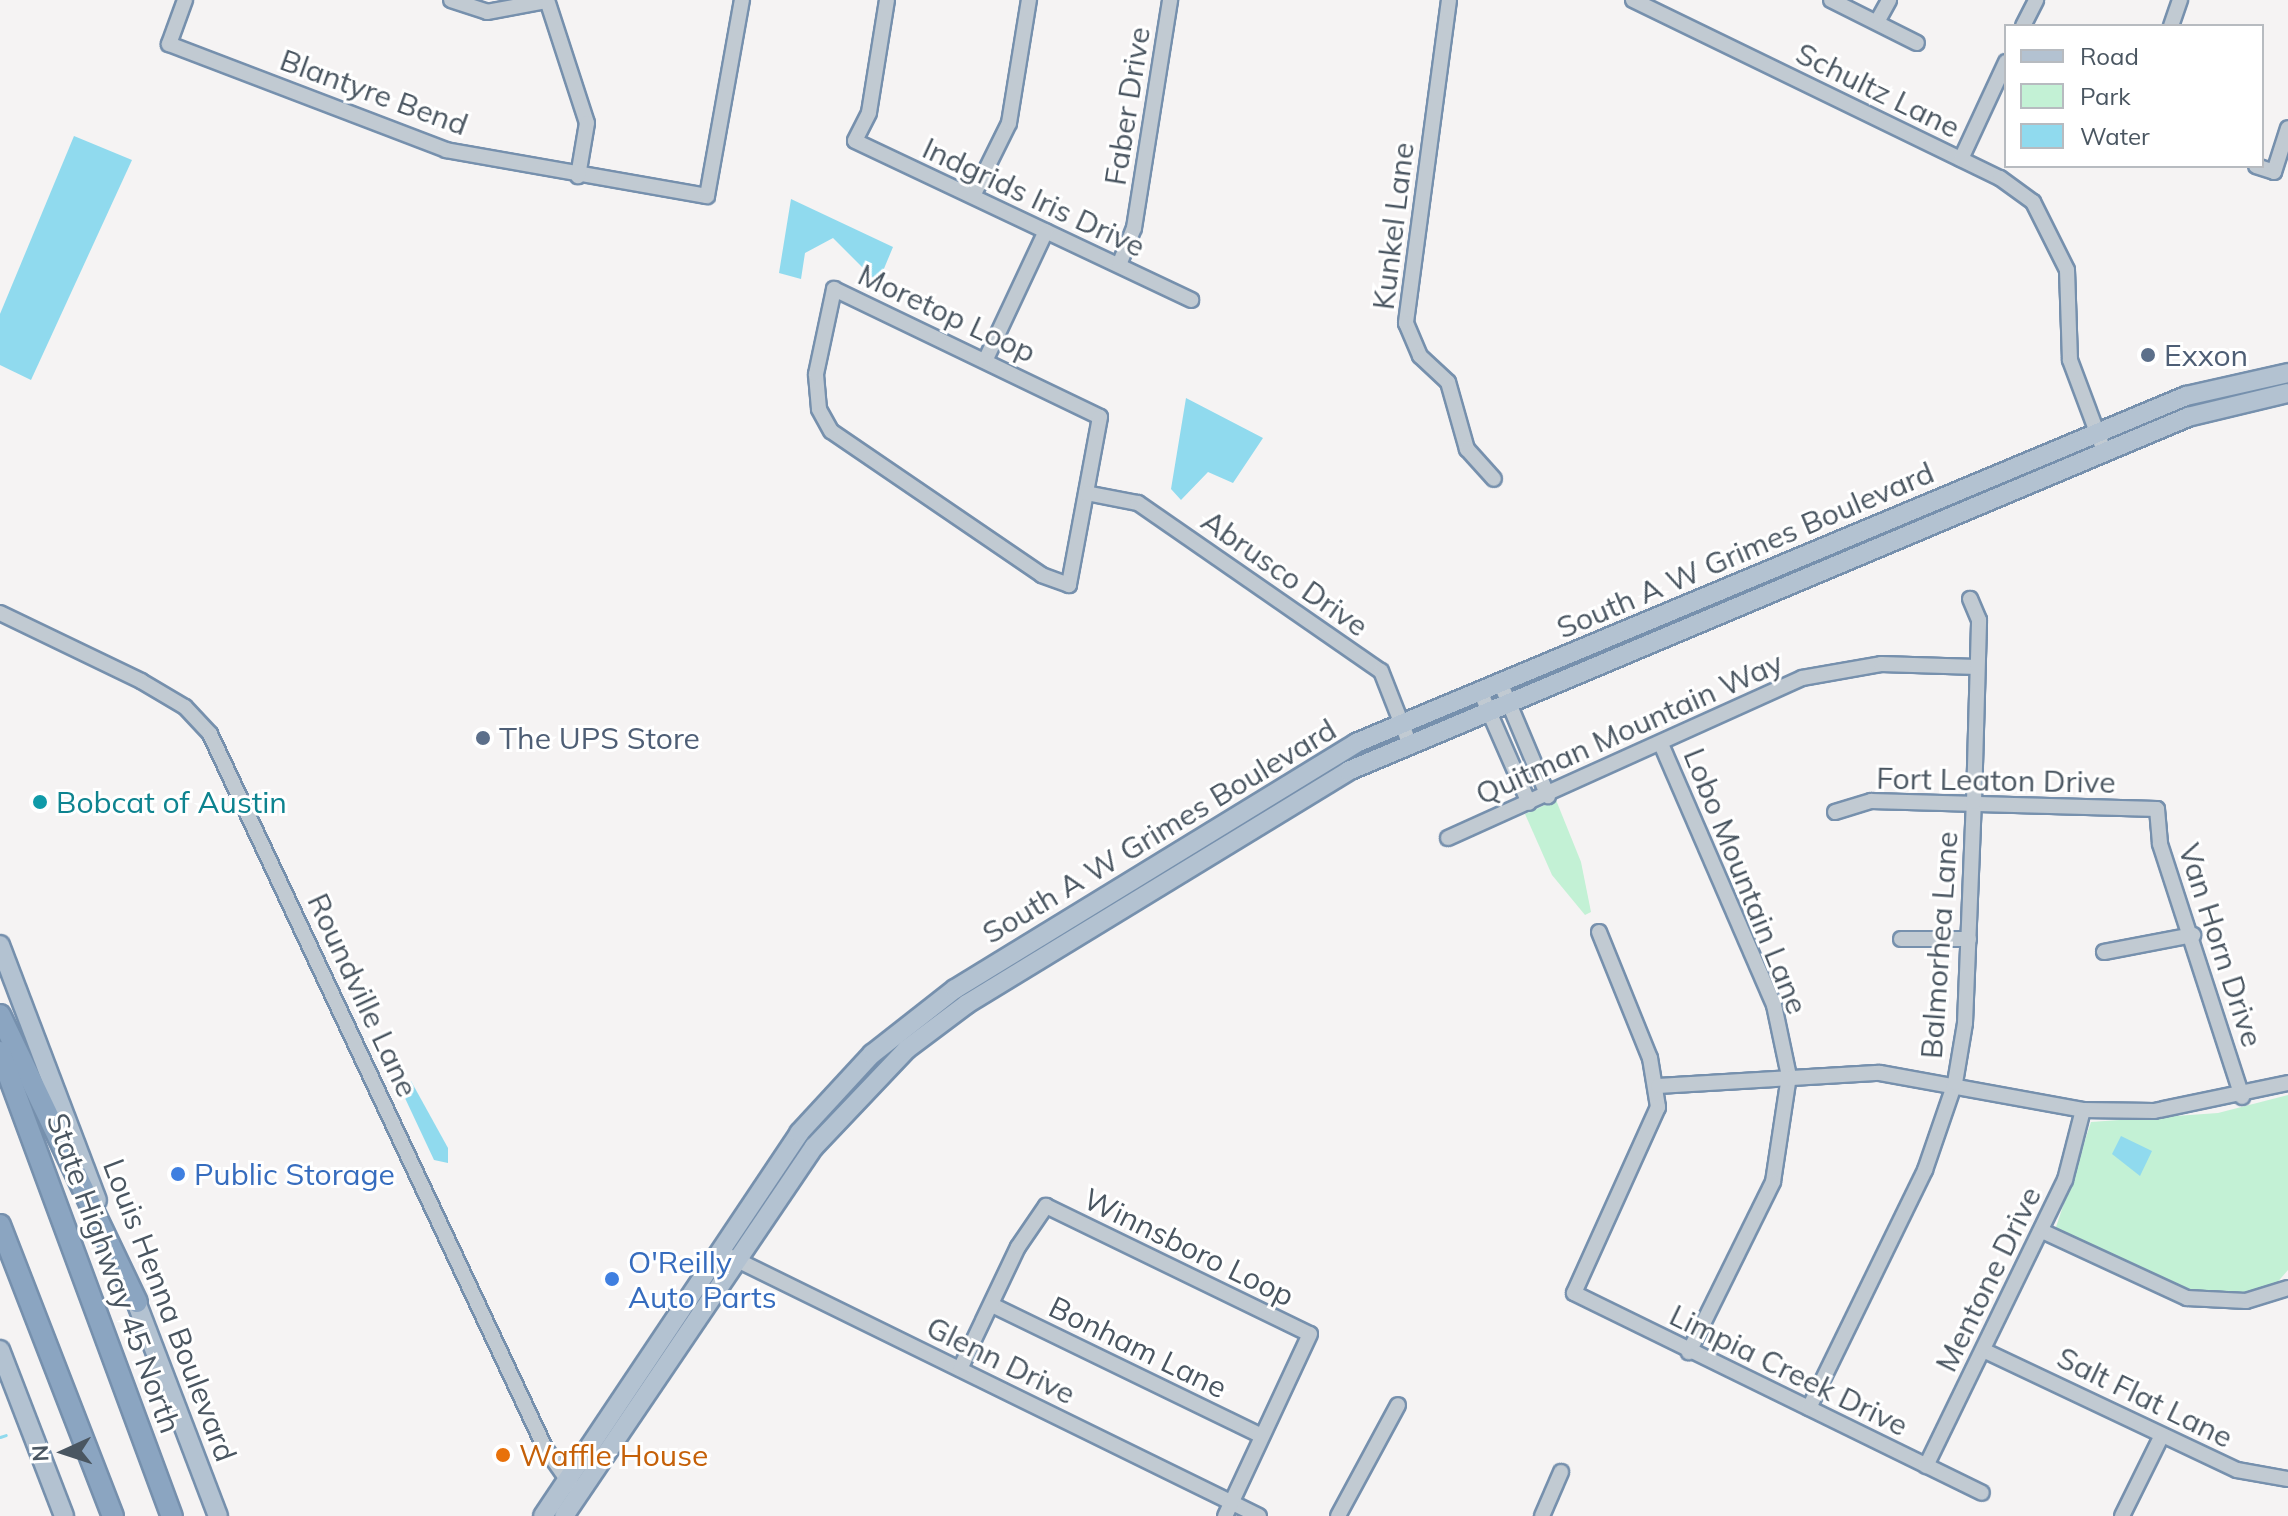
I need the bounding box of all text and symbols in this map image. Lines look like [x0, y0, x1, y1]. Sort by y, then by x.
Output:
street label: Faber Drive [1097, 24, 1157, 188]
legend [2004, 24, 2264, 168]
street label: Schultz Lane [1790, 35, 1966, 145]
street label: Blantyre Bend [275, 41, 473, 143]
text: Road [2080, 41, 2139, 71]
text: Park [2080, 81, 2131, 111]
text: Water [2080, 121, 2150, 151]
street label: Indgrids Iris Drive [917, 130, 1151, 264]
street label: Kunkel Lane [1365, 140, 1421, 312]
street label: Moretop Loop [853, 256, 1041, 370]
place label: Exxon [2164, 337, 2248, 373]
marker: Exxon [2139, 346, 2157, 364]
street label: South A W Grimes Boulevard [1551, 454, 1939, 646]
street label: Abrusco Drive [1195, 502, 1375, 644]
street label: Quitman Mountain Way [1470, 644, 1788, 812]
street label: South A W Grimes Boulevard [976, 711, 1342, 951]
place label: The UPS Store [499, 720, 700, 756]
marker: The UPS Store [474, 729, 492, 747]
street label: Lobo Mountain Lane [1676, 743, 1816, 1019]
street label: Fort Leaton Drive [1876, 760, 2116, 800]
place label: Bobcat of Austin [56, 784, 287, 820]
marker: Bobcat of Austin [31, 793, 49, 811]
street label: Balmorhea Lane [1913, 830, 1965, 1060]
street label: Van Horn Drive [2171, 839, 2271, 1051]
street label: Roundville Lane [300, 888, 426, 1102]
street label: State Highway 45 North [39, 1108, 189, 1438]
street label: Louis Henna Boulevard [96, 1154, 244, 1466]
place label: Public Storage [194, 1156, 395, 1192]
marker: Public Storage [169, 1165, 187, 1183]
street label: Winnsboro Loop [1078, 1180, 1300, 1314]
street label: Mentone Drive [1928, 1181, 2048, 1377]
place label: O'Reilly Auto Parts [628, 1244, 777, 1314]
marker: O'Reilly Auto Parts [603, 1270, 621, 1288]
street label: Bonham Lane [1043, 1288, 1233, 1406]
street label: Limpia Creek Drive [1664, 1297, 1914, 1443]
street label: Glenn Drive [921, 1309, 1081, 1411]
street label: Salt Flat Lane [2051, 1339, 2239, 1455]
north arrow [24, 1412, 104, 1492]
place label: Waffle House [519, 1437, 708, 1473]
text: N [26, 1444, 54, 1462]
marker: Waffle House [494, 1446, 512, 1464]

